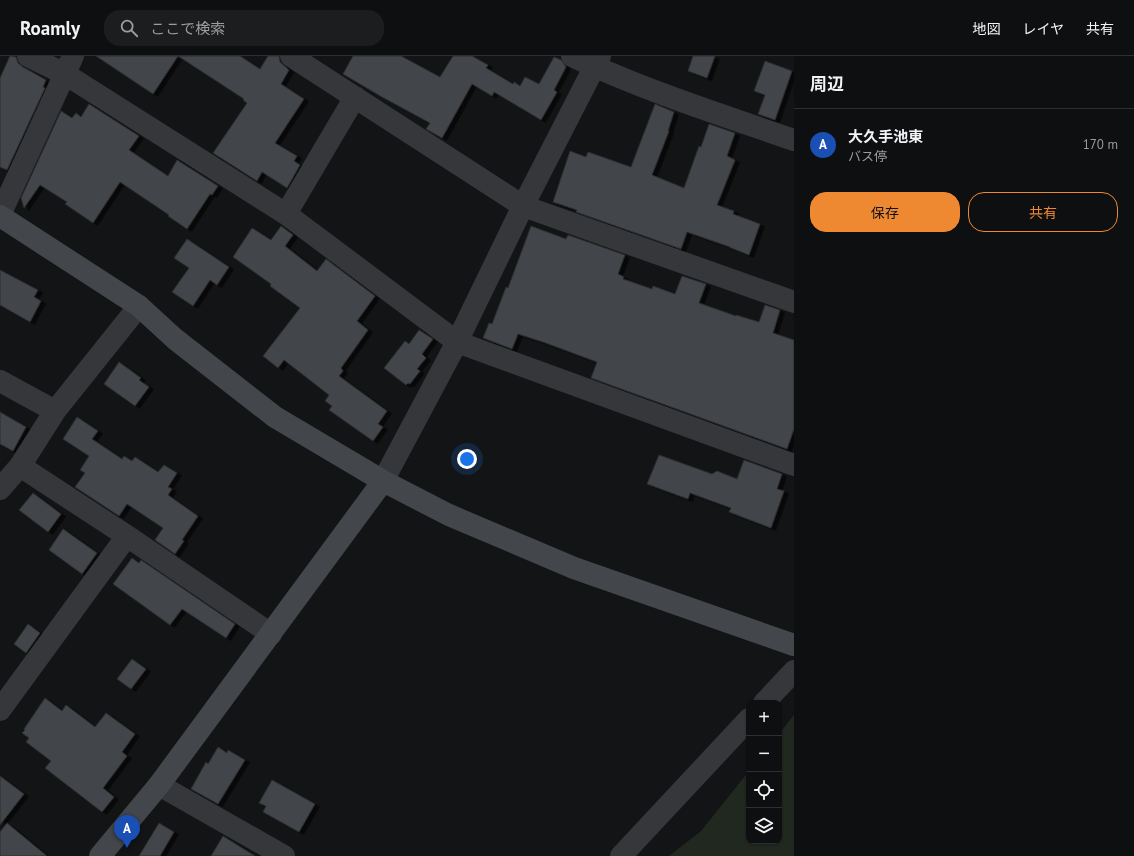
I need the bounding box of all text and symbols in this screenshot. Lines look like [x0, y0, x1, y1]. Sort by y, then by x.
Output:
search box [104, 10, 384, 46]
text: Roamly [20, 16, 80, 40]
icon: search [118, 17, 140, 39]
text: ここで検索 [150, 19, 225, 38]
text: 地図 [972, 20, 1000, 38]
text: レイヤ [1022, 20, 1064, 38]
text: 共有 [1086, 20, 1114, 38]
text: 周辺 [810, 73, 844, 95]
text: 大久手池東 [848, 127, 923, 146]
text: A [819, 136, 827, 153]
text: 170 m [1083, 136, 1118, 153]
text: バス停 [848, 148, 887, 165]
button: 保存 [810, 192, 960, 232]
button: 共有 [968, 192, 1118, 232]
your location [457, 449, 477, 469]
map controls [746, 700, 782, 844]
button: + [746, 700, 782, 736]
button: − [746, 736, 782, 772]
button: locate [746, 772, 782, 808]
button: layers [746, 808, 782, 844]
pin: A [114, 815, 140, 848]

